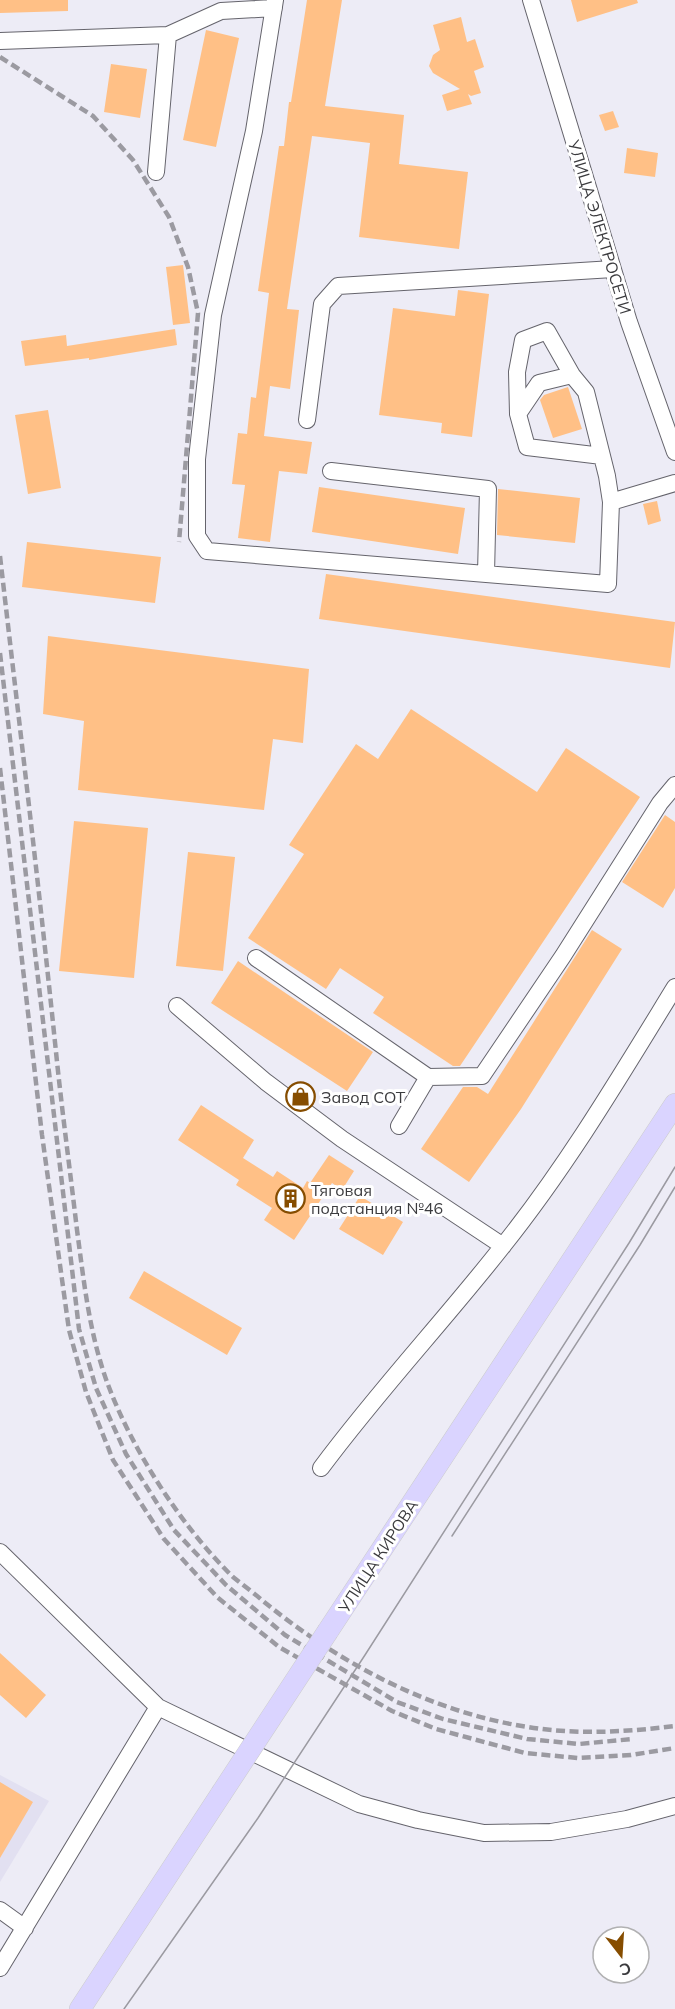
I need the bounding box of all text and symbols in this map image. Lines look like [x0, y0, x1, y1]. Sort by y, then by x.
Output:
street label: УЛИЦА ЭЛЕКТРОСЕТИ [564, 137, 636, 316]
shop icon: Завод СОТ [284, 1081, 316, 1113]
place label: Завод СОТ [321, 1087, 406, 1107]
place label: Тяговая подстанция №46 [311, 1180, 443, 1218]
building icon: Тяговая подстанция №46 [274, 1183, 306, 1215]
street label: УЛИЦА КИРОВА [333, 1495, 422, 1617]
north arrow [591, 1925, 651, 1985]
text: С [617, 1958, 634, 1981]

